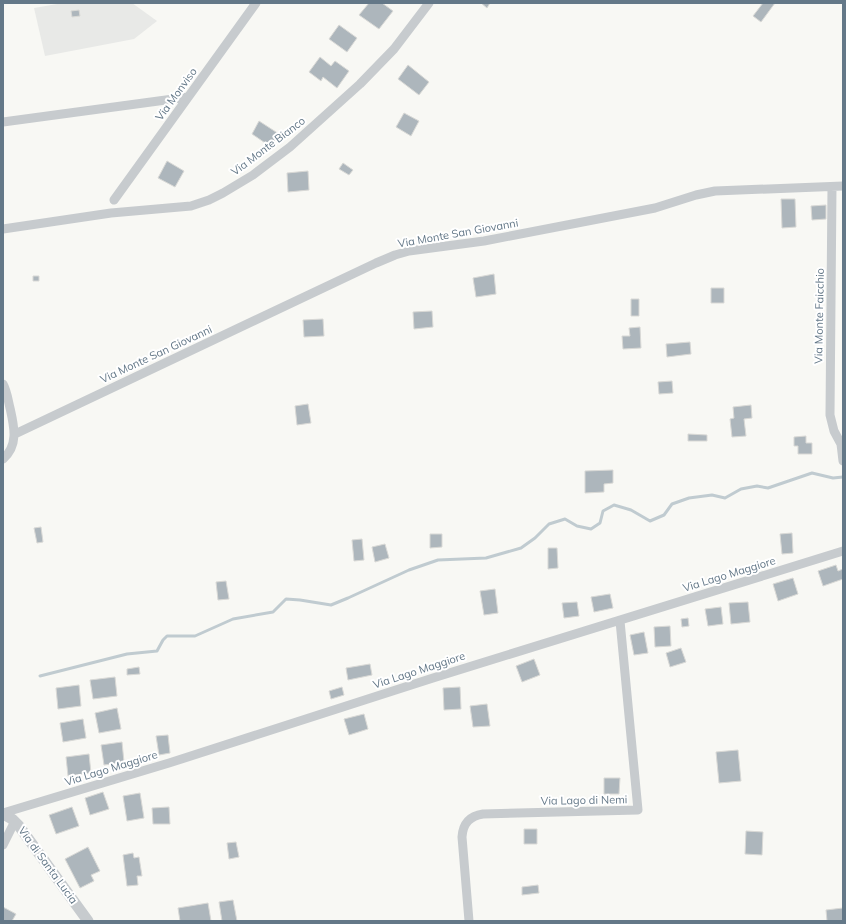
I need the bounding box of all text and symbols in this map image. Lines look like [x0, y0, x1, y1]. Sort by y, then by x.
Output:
street label: Via Monviso [152, 65, 200, 123]
street label: Via Monte Bianco [228, 114, 308, 178]
street label: Via Monte San Giovanni [397, 216, 519, 250]
street label: Via Monte Faicchio [811, 268, 827, 364]
street label: Via Monte San Giovanni [98, 322, 214, 386]
street label: Via Lago Maggiore [681, 553, 777, 595]
street label: Via Lago Maggiore [371, 648, 467, 692]
street label: Via Lago Maggiore [63, 747, 159, 789]
street label: Via Lago di Nemi [541, 792, 627, 808]
street label: Via di Santa Lucia [15, 824, 81, 906]

